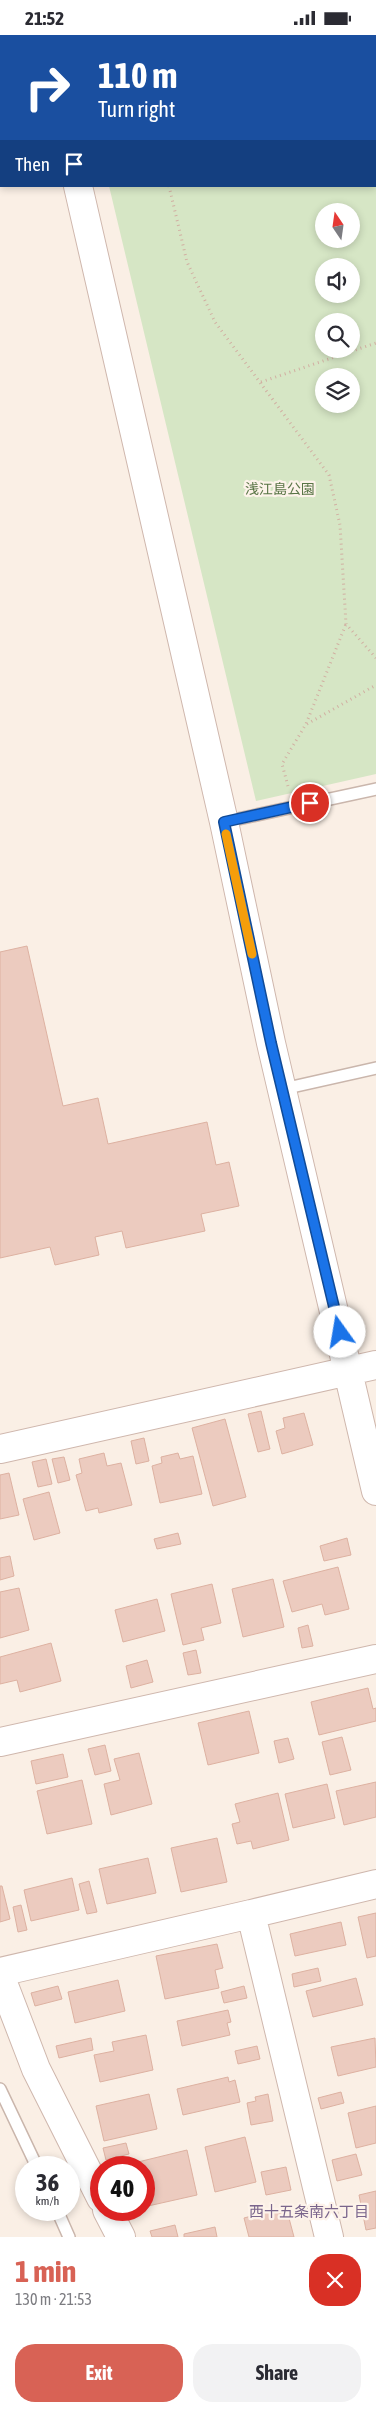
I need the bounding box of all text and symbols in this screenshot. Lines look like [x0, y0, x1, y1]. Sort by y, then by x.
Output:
text: 21:52 [25, 7, 64, 29]
icon: right [15, 55, 80, 120]
text: 110 m [98, 55, 177, 95]
text: Turn right [98, 96, 175, 122]
icon: arrive [60, 150, 88, 178]
text: Then [15, 153, 50, 175]
north arrow [315, 203, 360, 247]
map controls [315, 203, 360, 413]
button: sound [315, 258, 360, 303]
button: search [315, 313, 360, 358]
button: layers [315, 368, 360, 413]
park label: 浅江島公園 [245, 481, 315, 497]
pin [289, 782, 331, 824]
icon: arrive [296, 789, 324, 817]
position arrow [313, 1305, 365, 1357]
speed limit sign: 40 [90, 2156, 155, 2221]
text: 36 [36, 2168, 59, 2196]
text: km/h [36, 2194, 59, 2208]
district label: 西十五条南六丁目 [249, 2203, 369, 2220]
text: 1 min [15, 2254, 76, 2288]
button: close [309, 2254, 361, 2306]
text: 130 m · 21:53 [15, 2290, 92, 2308]
button: Exit [15, 2344, 183, 2402]
button: Share [193, 2344, 361, 2402]

